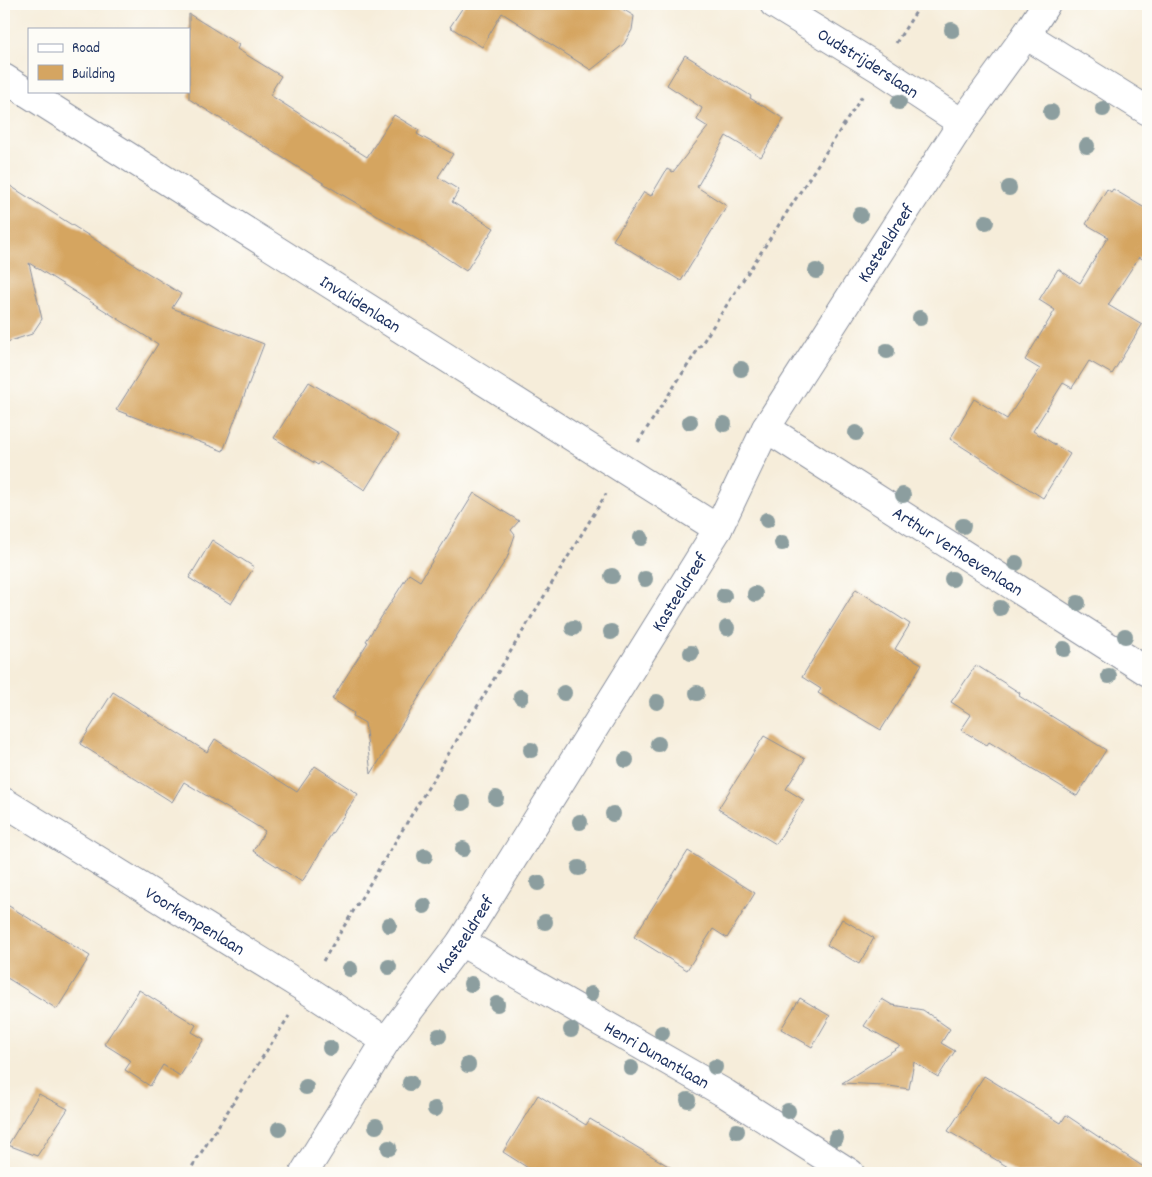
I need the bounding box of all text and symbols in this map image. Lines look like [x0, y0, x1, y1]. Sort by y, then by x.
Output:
street label: Oudstrijderslaan [811, 23, 923, 106]
legend [28, 28, 190, 92]
text: Road [72, 38, 100, 60]
text: Building [72, 64, 115, 86]
street label: Kasteeldreef [853, 200, 922, 288]
street label: Invalidenlaan [314, 270, 405, 341]
street label: Arthur Verhoevenlaan [887, 502, 1027, 604]
street label: Kasteeldreef [647, 548, 715, 637]
street label: Voorkempenlaan [139, 882, 249, 963]
street label: Kasteeldreef [431, 891, 502, 980]
street label: Henri Dunantlaan [598, 1016, 713, 1097]

